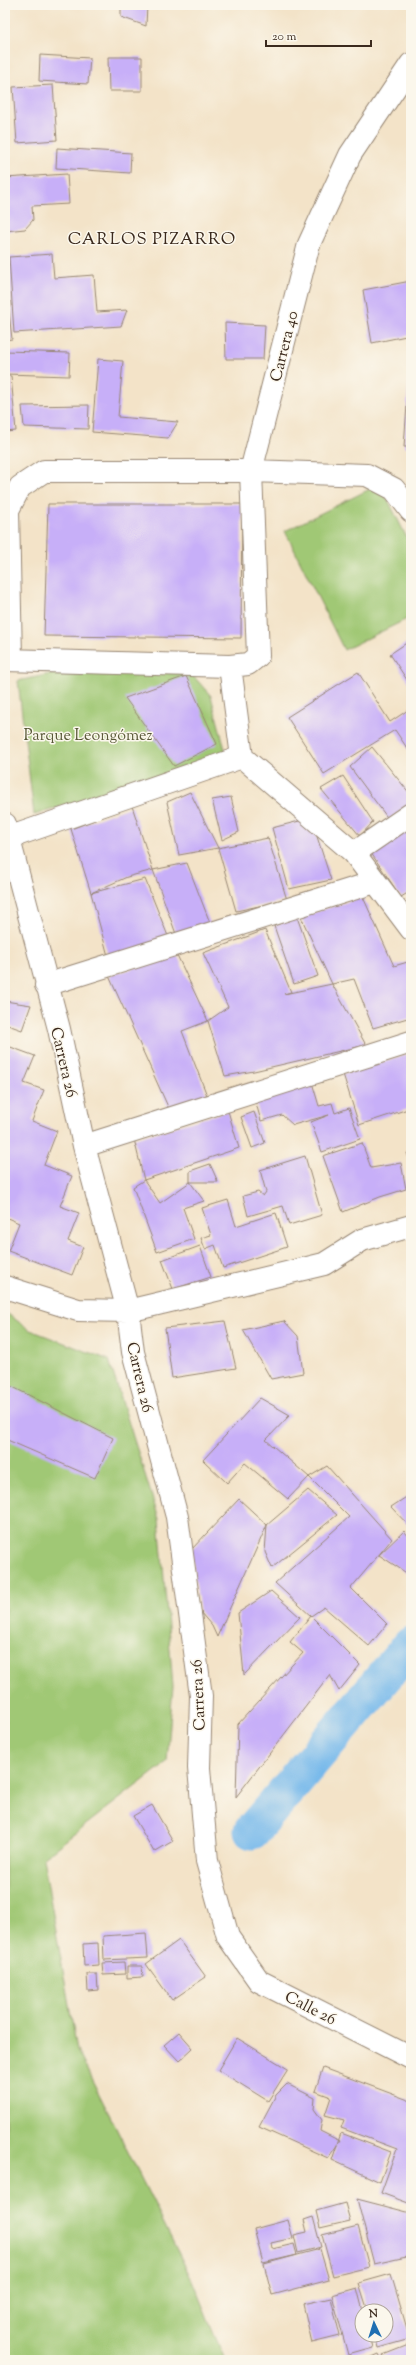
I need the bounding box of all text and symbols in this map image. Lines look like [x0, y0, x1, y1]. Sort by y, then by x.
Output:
scale bar [266, 22, 371, 48]
text: 20 m [272, 28, 297, 46]
district label: CARLOS PIZARRO [68, 228, 236, 252]
street label: Carrera 40 [266, 309, 305, 385]
park label: Parque Leongómez [23, 725, 153, 748]
street label: Carrera 26 [43, 1025, 82, 1100]
street label: Carrera 26 [119, 1340, 158, 1415]
street label: Carrera 26 [186, 1659, 213, 1731]
street label: Calle 26 [280, 1986, 340, 2032]
north arrow [354, 2303, 394, 2343]
text: N [367, 2306, 379, 2322]

